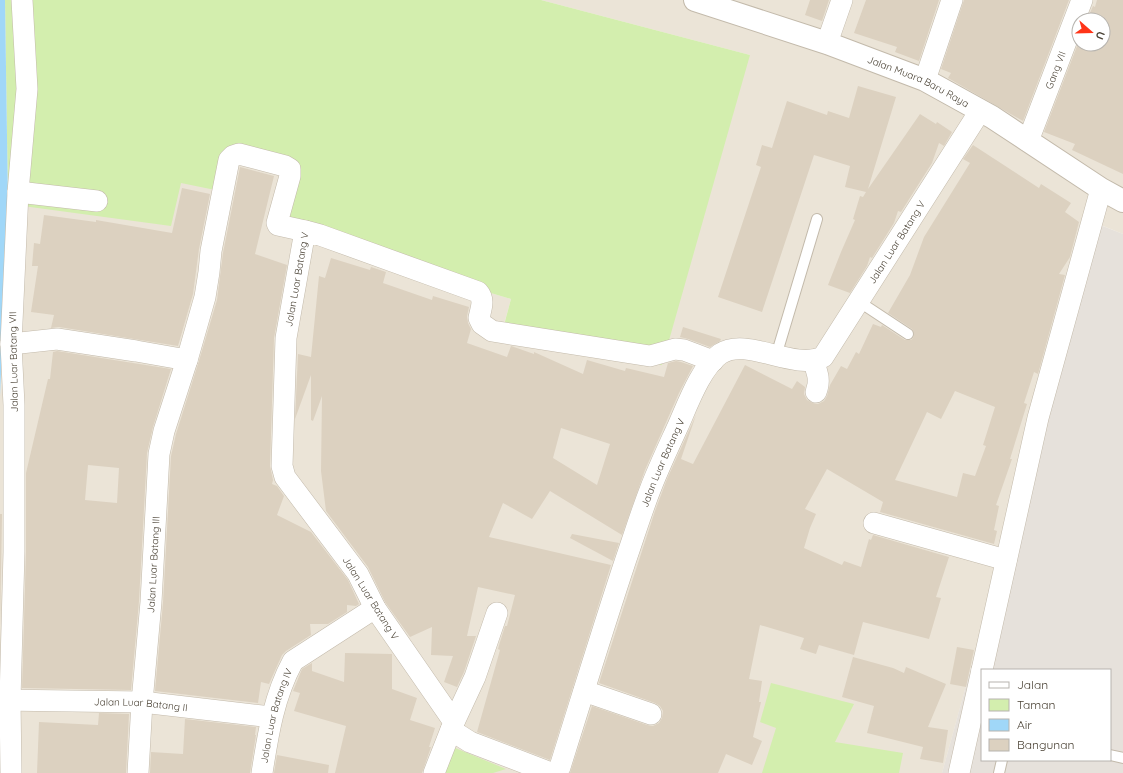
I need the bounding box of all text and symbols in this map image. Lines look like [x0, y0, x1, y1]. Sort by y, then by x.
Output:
north arrow [1071, 12, 1111, 52]
text: U [1092, 29, 1108, 41]
street label: Gang VII [1043, 49, 1069, 91]
street label: Jalan Muara Baru Raya [866, 53, 971, 110]
street label: Jalan Luar Batang V [866, 198, 928, 286]
street label: Jalan Luar Batang V [282, 231, 312, 328]
street label: Jalan Luar Batang VII [6, 312, 21, 412]
street label: Jalan Luar Batang V [638, 416, 688, 509]
street label: Jalan Luar Batang III [144, 516, 163, 613]
street label: Jalan Luar Batang V [340, 554, 402, 643]
street label: Jalan Luar Batang IV [258, 666, 296, 764]
legend [981, 669, 1111, 761]
text: Jalan [1017, 677, 1048, 692]
street label: Jalan Luar Batang II [94, 695, 188, 714]
text: Taman [1017, 697, 1055, 712]
text: Air [1017, 717, 1032, 732]
text: Bangunan [1017, 737, 1074, 752]

